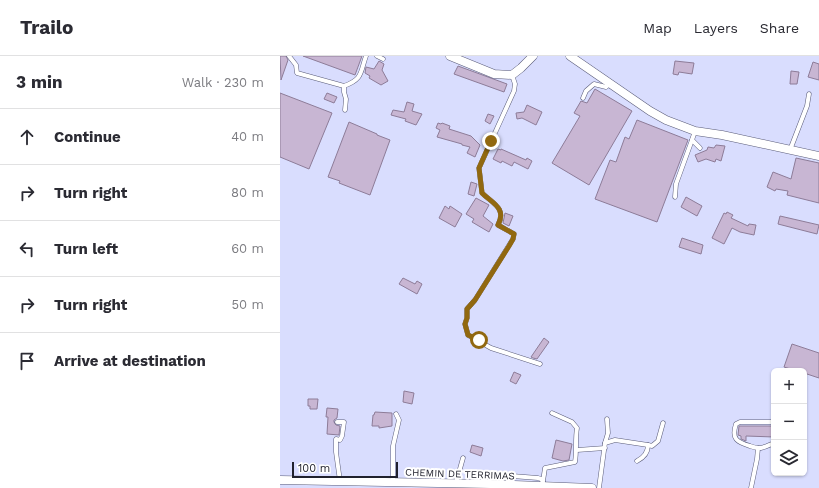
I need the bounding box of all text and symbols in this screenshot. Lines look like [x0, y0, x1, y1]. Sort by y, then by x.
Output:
text: Trailo [20, 16, 73, 39]
text: Map [643, 20, 672, 36]
text: Layers [694, 20, 738, 36]
text: Share [760, 20, 799, 36]
text: 3 min [16, 72, 62, 92]
text: Walk · 230 m [182, 75, 264, 90]
icon: ahead [16, 126, 38, 148]
text: Continue [54, 128, 121, 146]
text: 40 m [231, 129, 264, 144]
route end [482, 132, 500, 150]
icon: right [16, 182, 38, 204]
text: Turn right [54, 184, 127, 202]
text: 80 m [231, 185, 264, 200]
icon: left [16, 238, 38, 260]
text: Turn left [54, 240, 118, 258]
text: 60 m [231, 241, 264, 256]
icon: right [16, 294, 38, 316]
text: Turn right [54, 296, 127, 314]
text: 50 m [232, 297, 264, 312]
route start [470, 331, 488, 349]
icon: arrive [16, 350, 38, 372]
text: Arrive at destination [54, 352, 206, 370]
map controls [771, 368, 807, 476]
button: + [771, 368, 807, 404]
button: − [771, 404, 807, 440]
button: layers [771, 440, 807, 476]
scale bar [292, 460, 398, 479]
text: 100 m [298, 462, 330, 475]
street label: CHEMIN DE TERRIMAS [405, 467, 515, 481]

